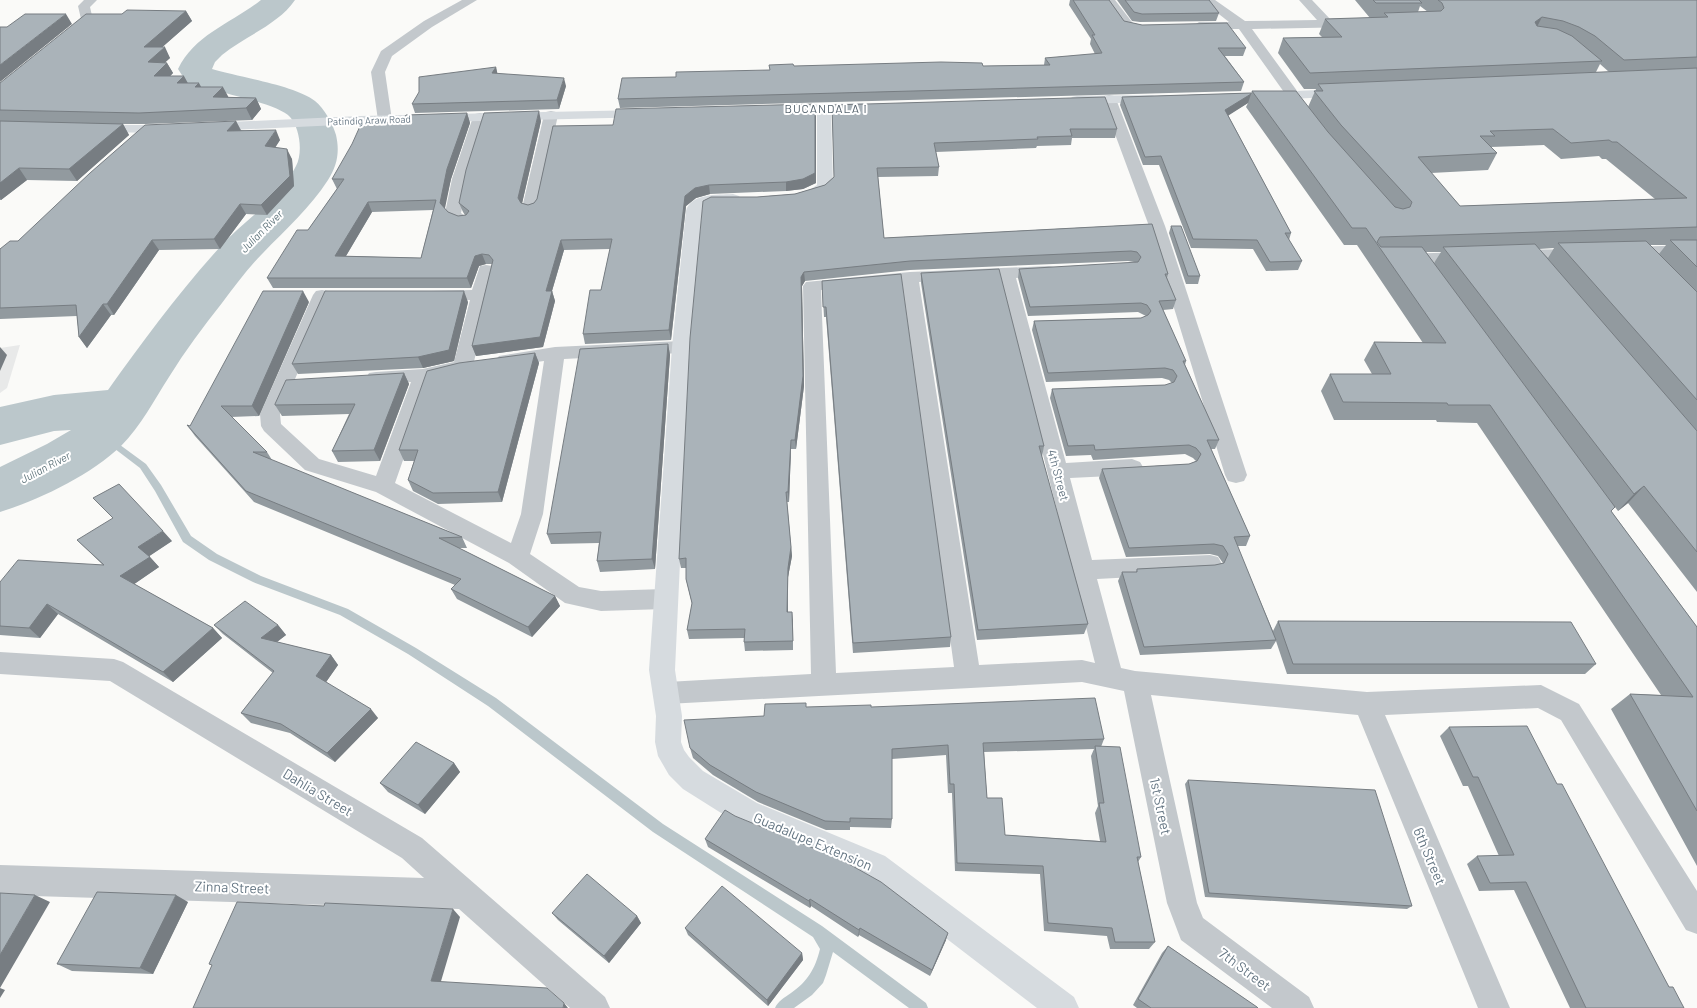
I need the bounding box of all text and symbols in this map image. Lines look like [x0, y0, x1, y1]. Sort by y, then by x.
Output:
district label: BUCANDALA I [784, 101, 868, 115]
street label: Patindig Araw Road [327, 113, 411, 127]
water label: Julian River [237, 206, 286, 255]
water label: Julian River [18, 448, 73, 486]
street label: 4th Street [1045, 448, 1073, 502]
street label: Dahlia Street [280, 765, 356, 819]
street label: 1st Street [1147, 776, 1175, 836]
street label: Guadalupe Extension [751, 808, 875, 874]
street label: 6th Street [1410, 825, 1450, 887]
street label: Zinna Street [194, 877, 270, 897]
street label: 7th Street [1216, 944, 1274, 994]

